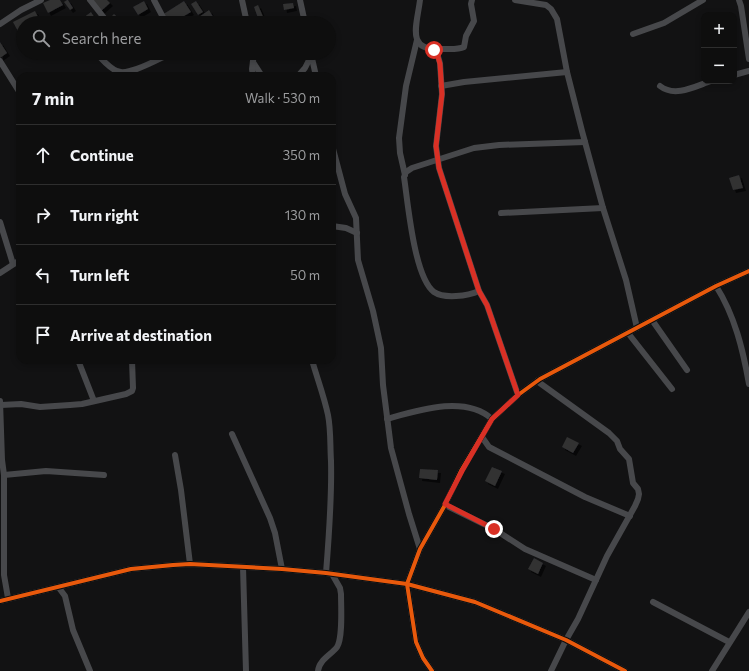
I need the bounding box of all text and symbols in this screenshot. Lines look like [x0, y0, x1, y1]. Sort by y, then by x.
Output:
map controls [701, 12, 737, 84]
button: + [701, 12, 737, 48]
search box [16, 16, 336, 60]
icon: search [30, 27, 52, 49]
text: Search here [62, 29, 141, 47]
route start [425, 41, 443, 59]
button: − [701, 48, 737, 84]
text: 7 min [32, 88, 74, 109]
text: Walk · 530 m [245, 90, 320, 106]
icon: ahead [32, 144, 54, 166]
text: Continue [70, 146, 134, 164]
text: 350 m [283, 147, 320, 163]
icon: right [32, 204, 54, 226]
text: Turn right [70, 206, 139, 224]
text: 130 m [285, 207, 320, 223]
icon: left [32, 264, 54, 286]
text: Turn left [70, 266, 129, 284]
text: 50 m [290, 267, 320, 283]
icon: arrive [32, 324, 54, 346]
text: Arrive at destination [70, 326, 212, 344]
route end [485, 520, 503, 538]

